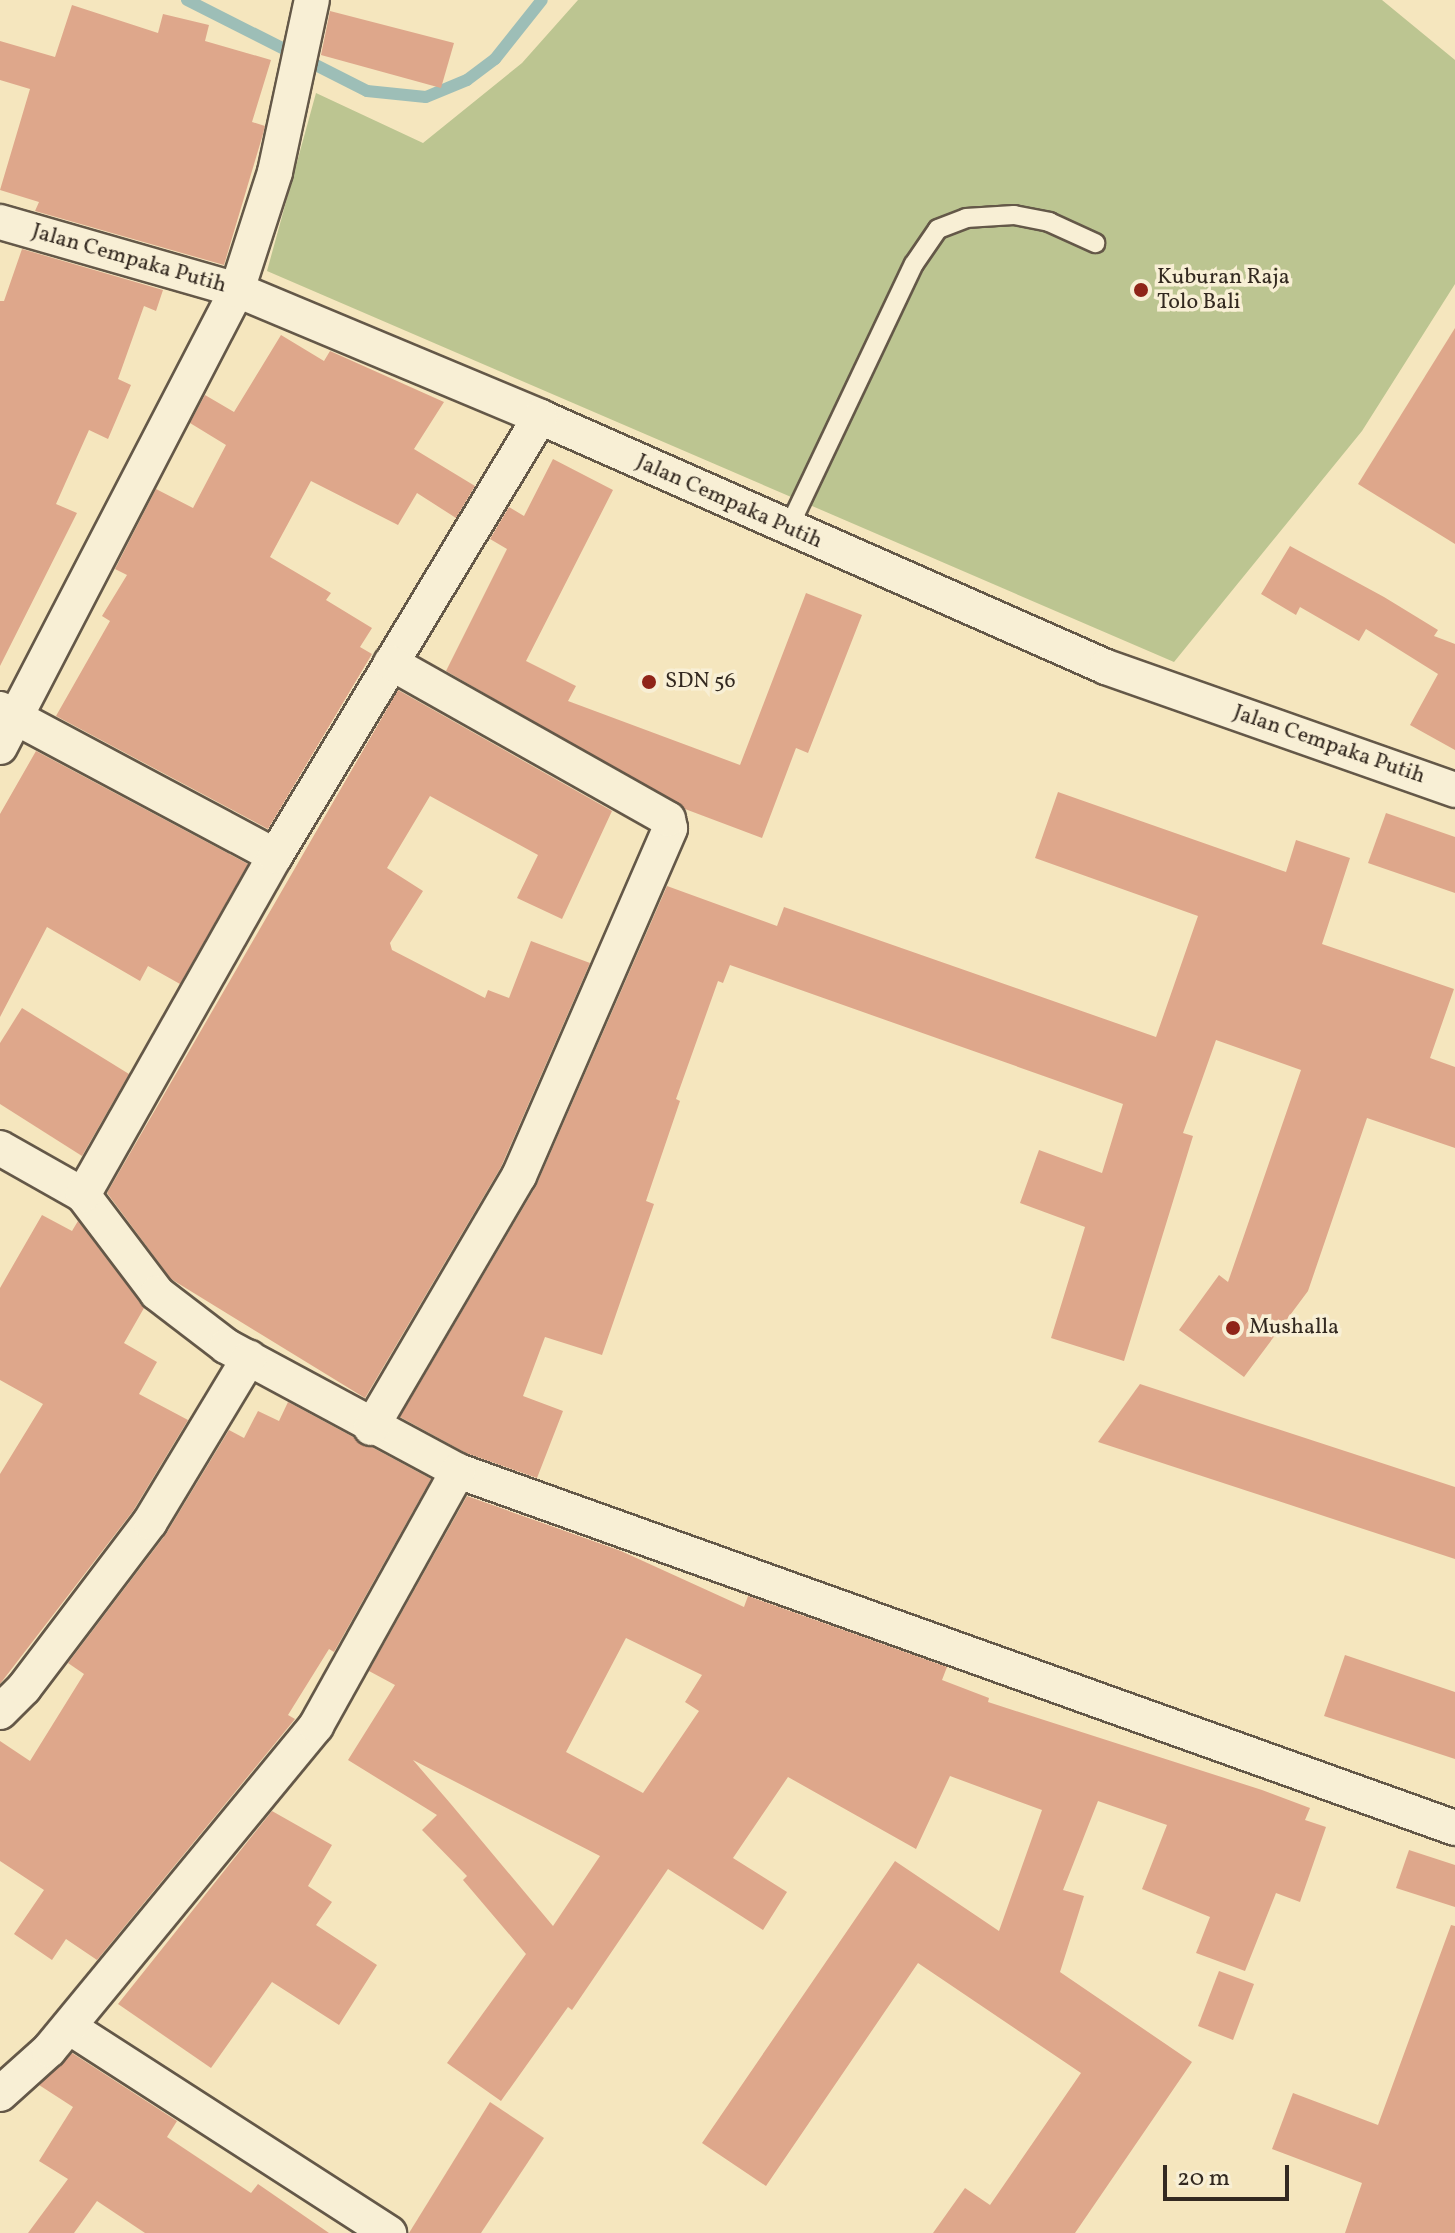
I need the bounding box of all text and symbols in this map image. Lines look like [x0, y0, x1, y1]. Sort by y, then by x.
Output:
street label: Jalan Cempaka Putih [29, 219, 229, 299]
place label: Kuburan Raja Tolo Bali [1157, 264, 1290, 316]
marker: Kuburan Raja Tolo Bali [1132, 281, 1150, 299]
street label: Jalan Cempaka Putih [632, 449, 826, 555]
place label: SDN 56 [665, 669, 736, 695]
marker: SDN 56 [640, 673, 658, 691]
street label: Jalan Cempaka Putih [1230, 700, 1428, 790]
place label: Mushalla [1249, 1315, 1339, 1341]
marker: Mushalla [1224, 1319, 1242, 1337]
scale bar [1167, 2149, 1293, 2199]
text: 20 m [1177, 2162, 1230, 2196]

